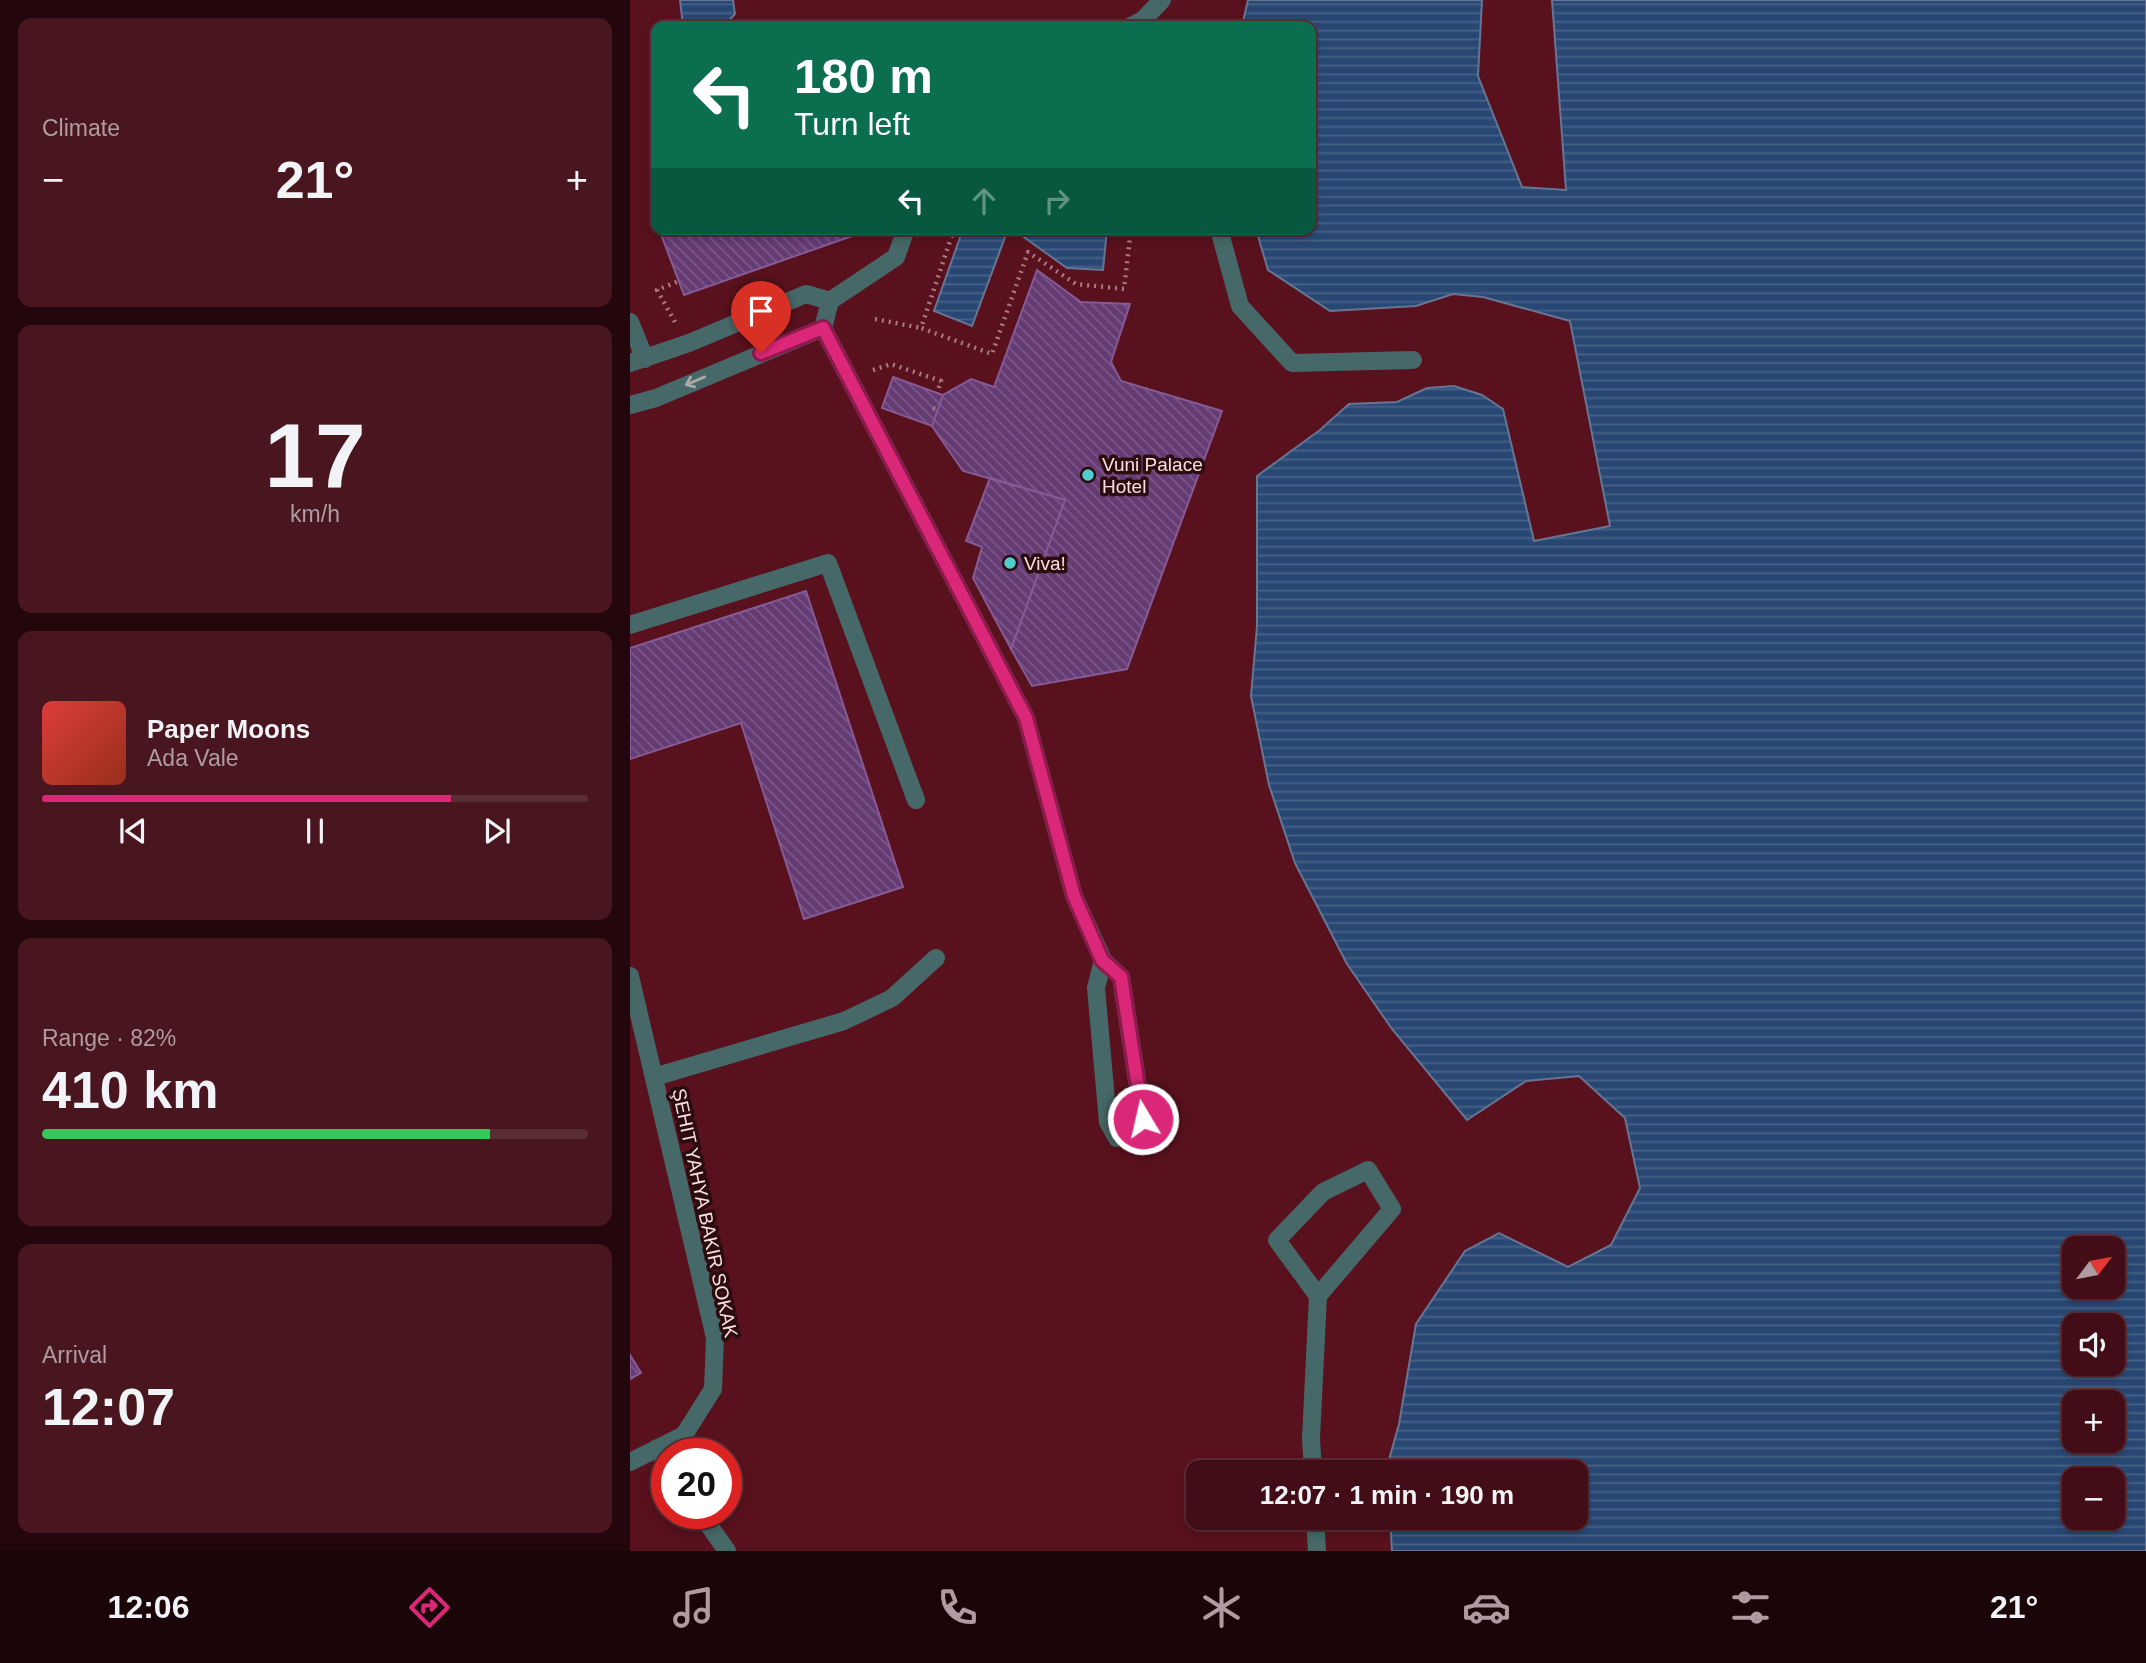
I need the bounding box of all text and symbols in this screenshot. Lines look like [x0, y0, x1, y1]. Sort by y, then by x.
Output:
icon: left [679, 49, 770, 140]
text: 180 m [794, 49, 933, 103]
text: Turn left [794, 106, 910, 142]
text: Climate [42, 115, 120, 141]
text: 21° [276, 151, 354, 209]
text: − [42, 159, 64, 201]
text: + [566, 159, 588, 201]
icon: left [892, 182, 930, 220]
icon: ahead [965, 182, 1003, 220]
icon: right [1038, 182, 1076, 220]
pin [731, 281, 791, 353]
icon: arrive [742, 292, 780, 330]
one-way arrow [685, 375, 706, 388]
text: 17 [264, 405, 366, 506]
place label: Vuni Palace Hotel [1102, 454, 1203, 497]
marker: Vuni Palace Hotel [1080, 467, 1096, 483]
text: km/h [290, 501, 340, 527]
place label: Viva! [1024, 553, 1066, 574]
marker: Viva! [1002, 555, 1018, 571]
text: Paper Moons [147, 714, 310, 744]
text: Ada Vale [147, 745, 239, 771]
icon: previous [114, 812, 152, 850]
icon: pause [296, 812, 334, 850]
icon: next [478, 812, 516, 850]
text: Range · 82% [42, 1025, 176, 1051]
text: 410 km [42, 1061, 218, 1119]
position arrow [1106, 1082, 1180, 1156]
street label: ŞEHIT YAHYA BAKIR SOKAK [668, 1087, 742, 1340]
north arrow [2062, 1236, 2124, 1298]
map controls [2062, 1236, 2125, 1530]
button: sound [2062, 1313, 2125, 1376]
text: Arrival [42, 1342, 107, 1368]
text: 12:07 [42, 1378, 175, 1436]
button: + [2062, 1390, 2125, 1453]
speed limit sign: 20 [651, 1438, 742, 1529]
button: − [2062, 1467, 2125, 1530]
text: 12:07 · 1 min · 190 m [1260, 1480, 1514, 1510]
icon: directions [405, 1583, 454, 1632]
icon: music [669, 1583, 718, 1632]
icon: phone [933, 1583, 982, 1632]
icon: climate [1197, 1583, 1246, 1632]
icon: car [1462, 1583, 1511, 1632]
icon: filters [1726, 1583, 1775, 1632]
text: 12:06 [108, 1589, 189, 1625]
text: 21° [1990, 1589, 2038, 1625]

